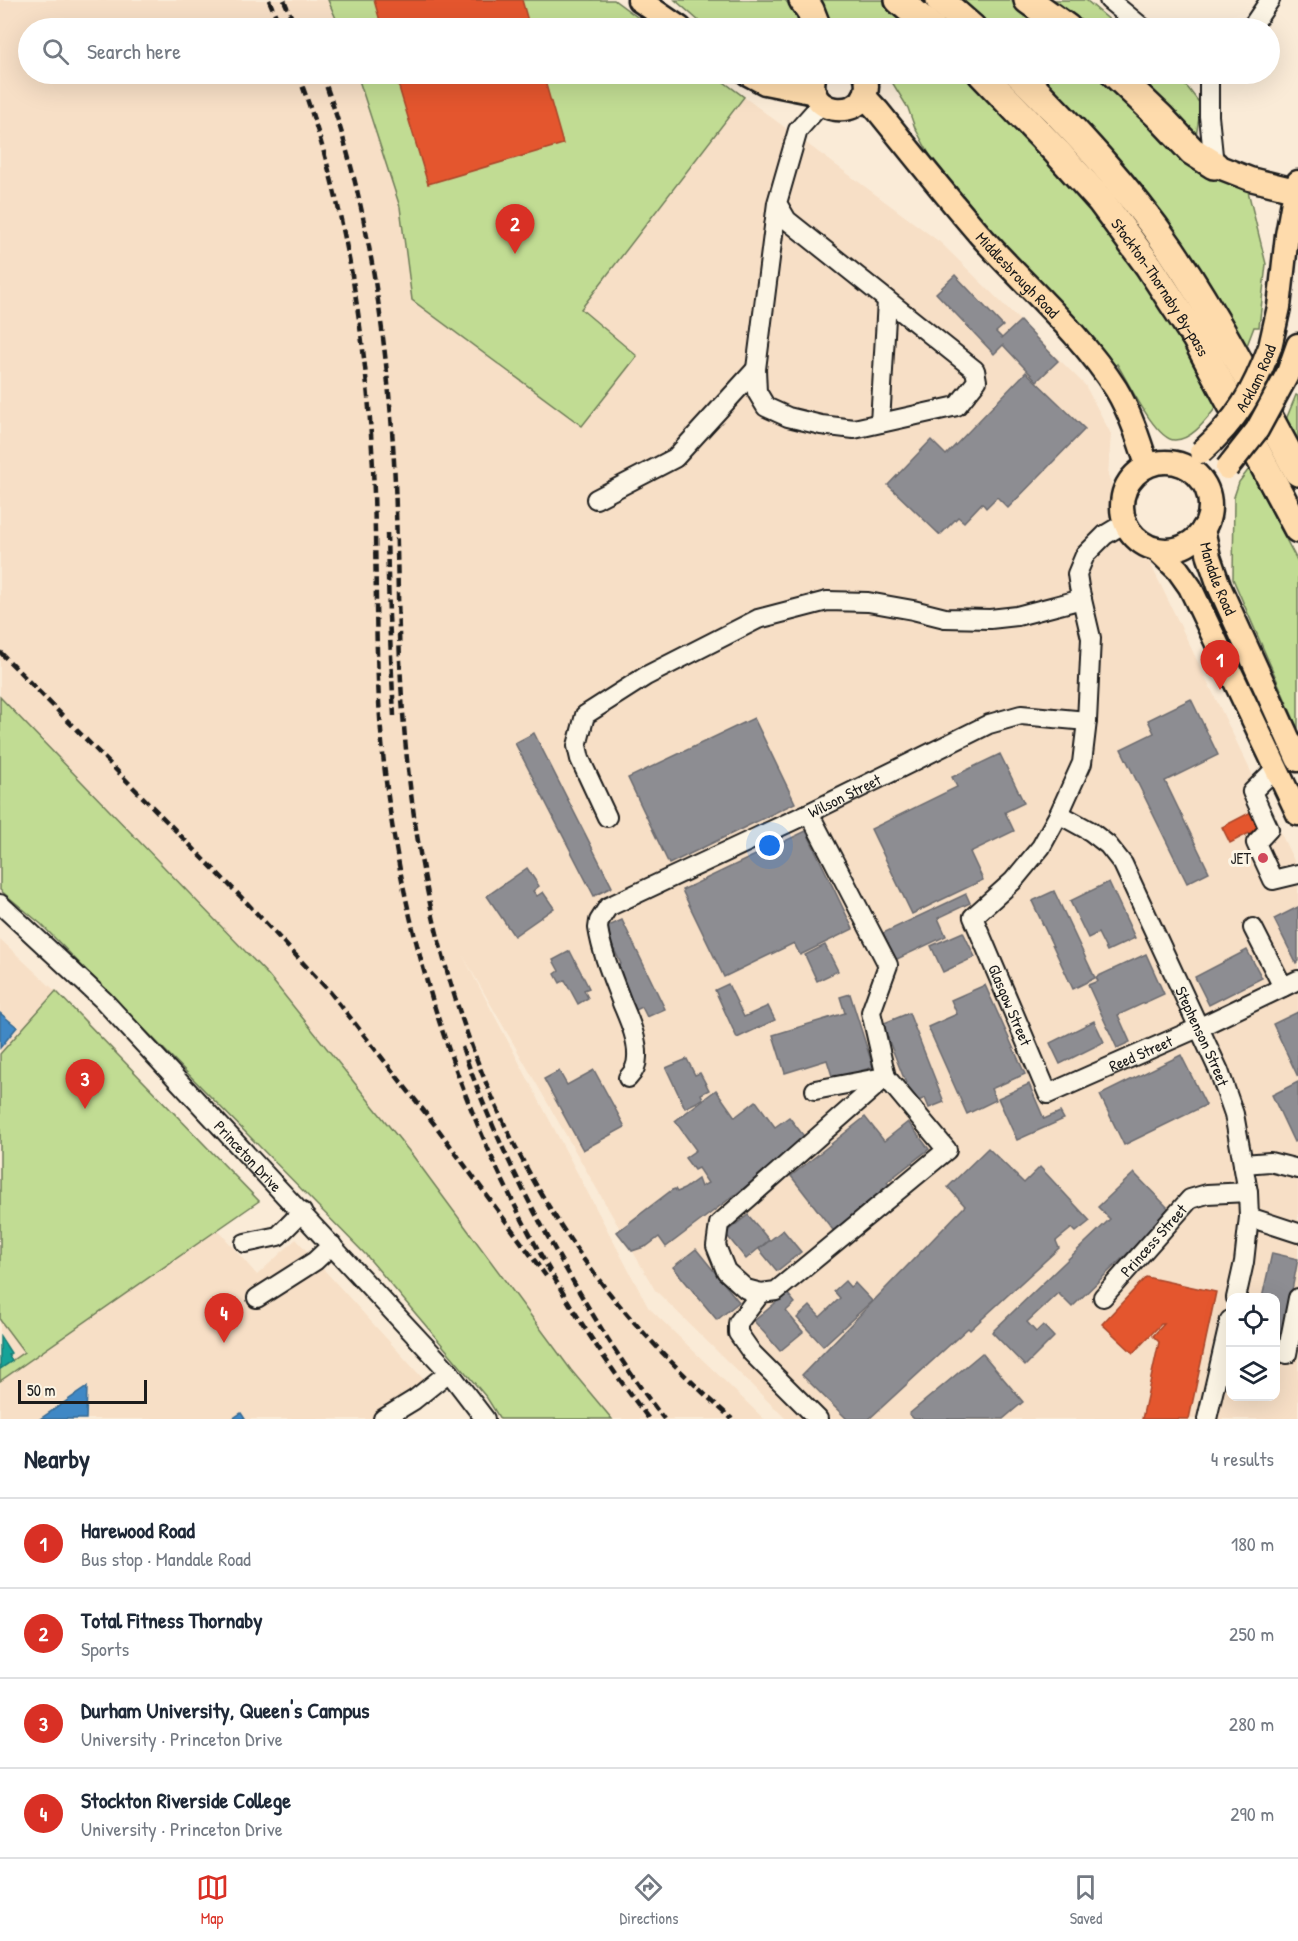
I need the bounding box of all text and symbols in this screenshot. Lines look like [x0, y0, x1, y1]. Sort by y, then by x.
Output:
search box [18, 18, 1280, 84]
icon: search [39, 35, 72, 68]
text: Search here [87, 36, 181, 66]
pin: 2 [496, 204, 534, 254]
street label: Stockton-Thornaby By-pass [1106, 214, 1215, 360]
street label: Middlesbrough Road [971, 227, 1065, 323]
street label: Acklam Road [1230, 341, 1281, 416]
street label: Mandale Road [1195, 540, 1242, 619]
pin: 1 [1200, 640, 1240, 690]
street label: Wilson Street [804, 768, 885, 823]
your location [755, 831, 784, 860]
place label: JET [1231, 847, 1252, 869]
marker: JET [1256, 851, 1270, 865]
street label: Glasgow Street [983, 961, 1037, 1049]
street label: Stephenson Street [1170, 983, 1235, 1089]
street label: Reed Street [1105, 1029, 1176, 1077]
pin: 3 [66, 1060, 104, 1109]
street label: Princeton Drive [209, 1116, 287, 1197]
street label: Princess Street [1115, 1199, 1192, 1281]
map controls [1226, 1293, 1280, 1401]
button: locate [1226, 1293, 1280, 1347]
pin: 4 [204, 1294, 244, 1343]
button: layers [1226, 1347, 1280, 1401]
scale bar [18, 1377, 147, 1404]
text: 50 m [27, 1379, 56, 1401]
text: Nearby [24, 1441, 90, 1476]
text: 4 results [1211, 1445, 1274, 1472]
text: Harewood Road [81, 1515, 195, 1545]
text: 1 [40, 1530, 47, 1557]
text: 180 m [1231, 1530, 1274, 1557]
text: Bus stop · Mandale Road [81, 1545, 251, 1572]
text: Total Fitness Thornaby [81, 1605, 263, 1635]
text: 2 [39, 1620, 48, 1647]
text: 250 m [1229, 1620, 1274, 1647]
text: Sports [81, 1635, 129, 1662]
text: Durham University, Queen's Campus [81, 1695, 370, 1725]
text: 3 [39, 1710, 48, 1737]
text: 280 m [1229, 1710, 1274, 1737]
text: University · Princeton Drive [81, 1725, 283, 1752]
text: Stockton Riverside College [81, 1785, 291, 1815]
text: 4 [40, 1800, 47, 1827]
text: 290 m [1230, 1800, 1274, 1827]
text: University · Princeton Drive [81, 1815, 283, 1842]
tab: Map [196, 1871, 229, 1929]
tab: Directions [620, 1871, 678, 1929]
tab: Saved [1069, 1871, 1102, 1929]

